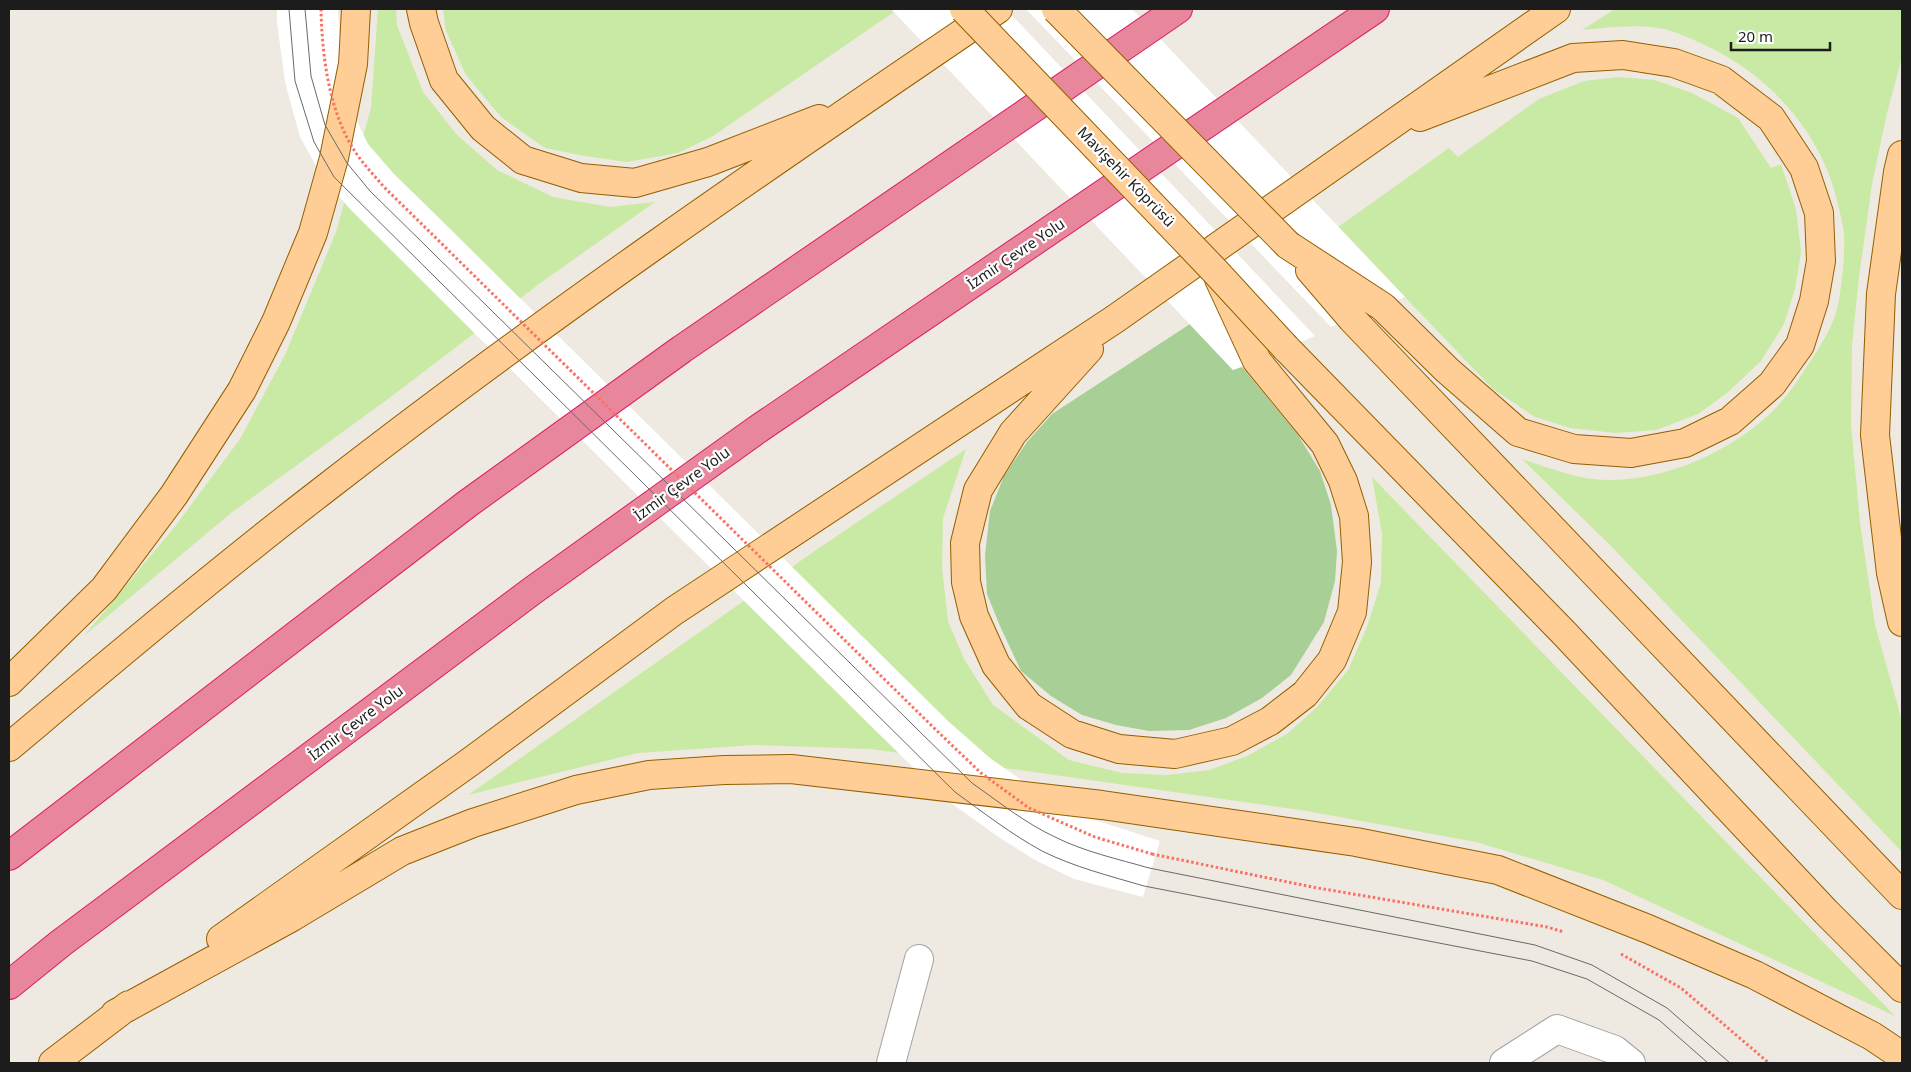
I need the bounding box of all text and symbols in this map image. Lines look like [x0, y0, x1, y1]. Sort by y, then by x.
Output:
scale bar [1731, 20, 1830, 52]
text: 20 m [1738, 26, 1773, 46]
street label: Mavişehir Köprüsü [1074, 122, 1180, 231]
street label: İzmir Çevre Yolu [963, 213, 1068, 293]
street label: İzmir Çevre Yolu [630, 442, 733, 525]
street label: İzmir Çevre Yolu [304, 680, 407, 764]

